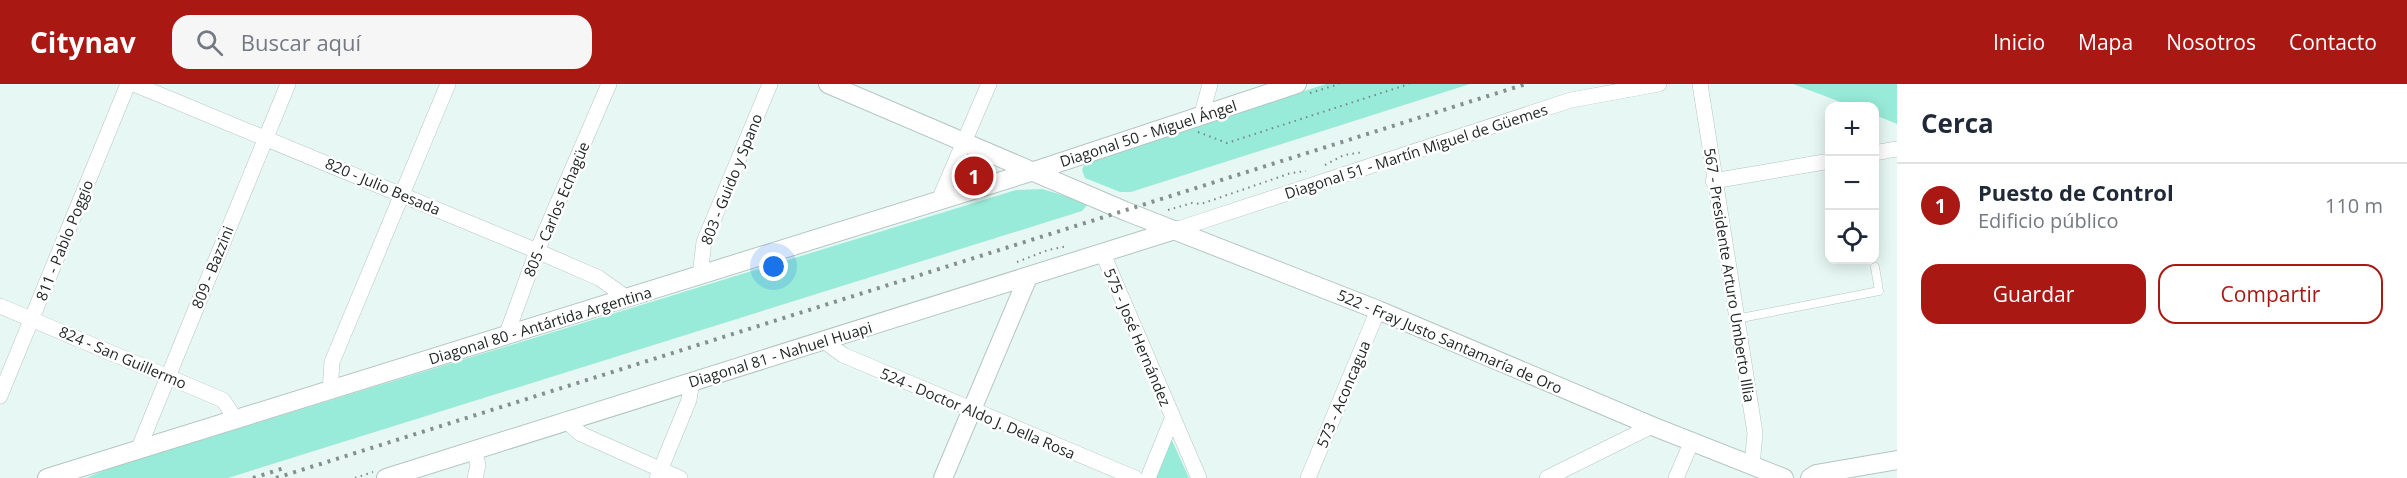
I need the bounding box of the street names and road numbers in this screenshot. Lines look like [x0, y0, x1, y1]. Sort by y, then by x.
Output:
street label: Diagonal 50 - Miguel Ángel [1057, 95, 1239, 171]
street label: Diagonal 51 - Martín Miguel de Güemes [1282, 99, 1550, 203]
street label: 803 - Guido y Spano [696, 110, 766, 248]
street label: 805 - Carlos Echagüe [518, 138, 594, 280]
street label: 567 - Presidente Arturo Umberto Illia [1700, 146, 1760, 404]
street label: 820 - Julio Besada [322, 153, 444, 219]
street label: 811 - Pablo Poggio [31, 177, 97, 303]
street label: 809 - Bazzini [186, 223, 238, 311]
street label: 575 - José Hernández [1100, 265, 1176, 409]
street label: Diagonal 80 - Antártida Argentina [426, 281, 654, 369]
street label: 522 - Fray Justo Santamaría de Oro [1334, 284, 1566, 398]
street label: Diagonal 81 - Nahuel Huapi [686, 317, 874, 391]
street label: 824 - San Guillermo [56, 321, 190, 393]
street label: 573 - Aconcagua [1311, 337, 1375, 451]
street label: 524 - Doctor Aldo J. Della Rosa [877, 363, 1079, 463]

